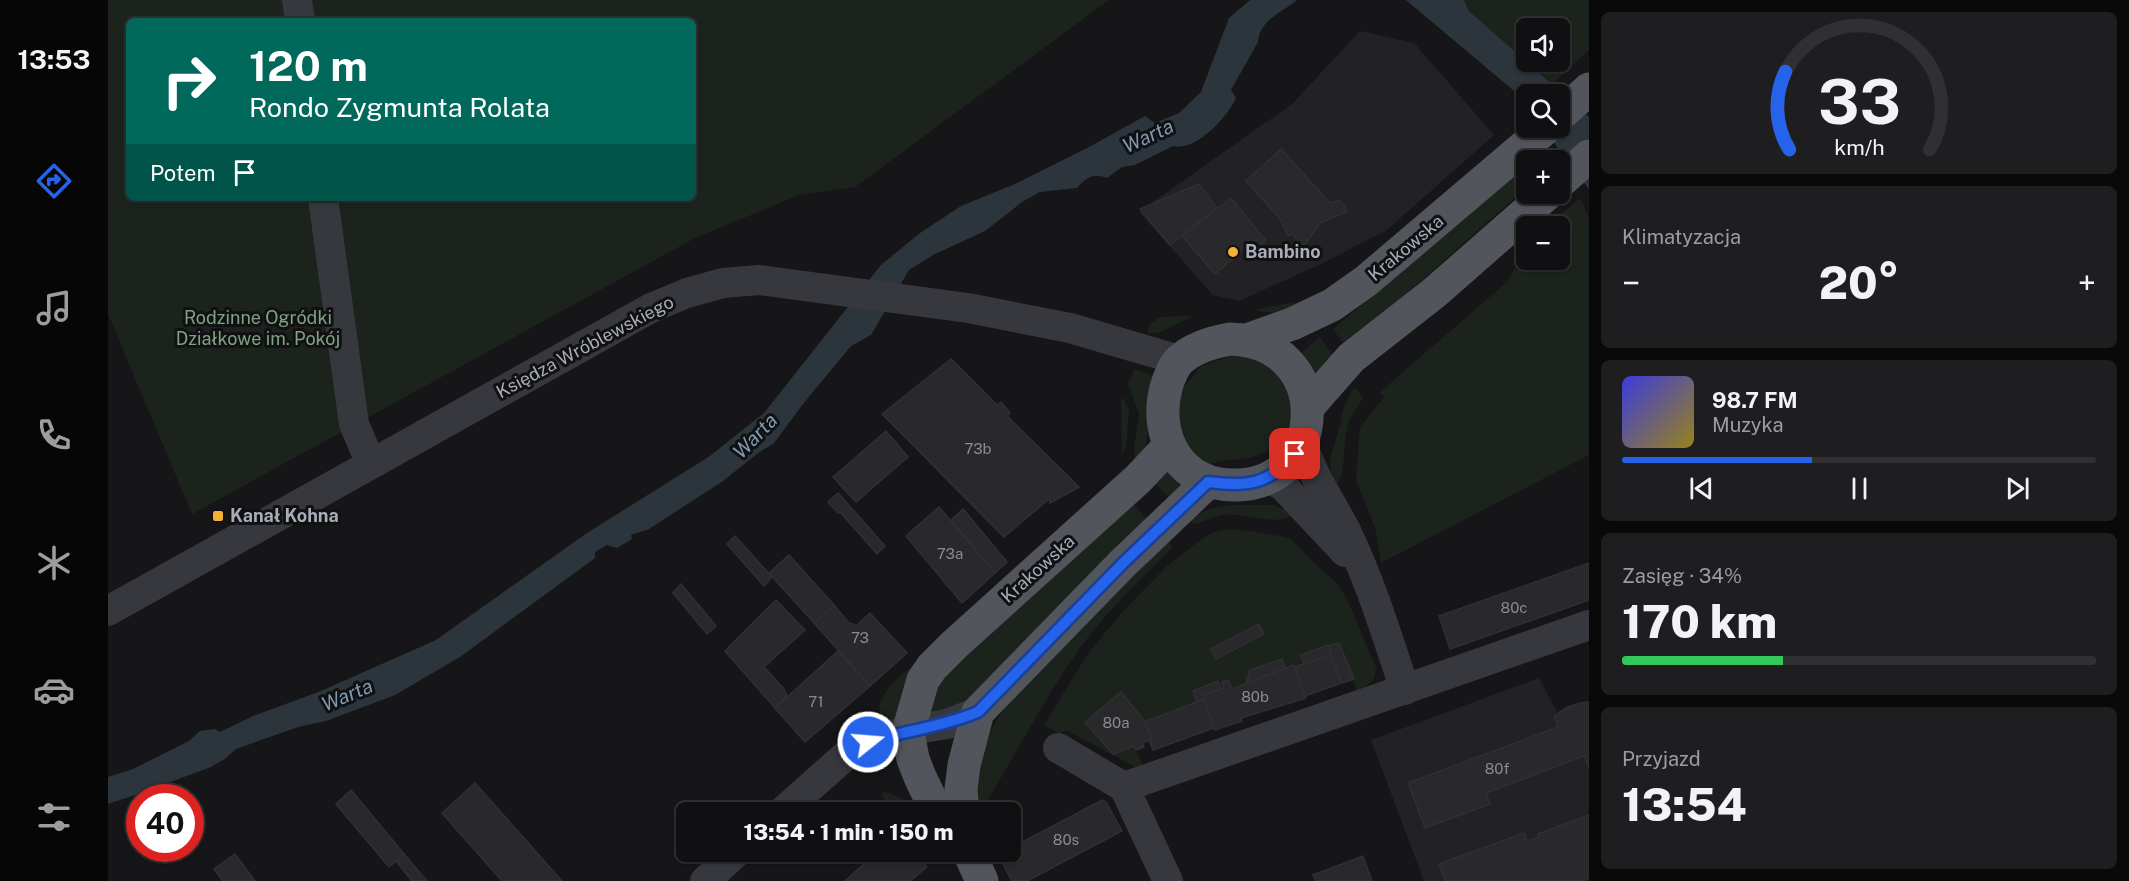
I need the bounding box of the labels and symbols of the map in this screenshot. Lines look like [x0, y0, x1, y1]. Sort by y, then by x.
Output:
water label: Warta [1119, 114, 1177, 158]
street label: Krakowska [1364, 210, 1447, 285]
place label: Bambino [1245, 241, 1321, 262]
marker: Bambino [1226, 245, 1240, 259]
street label: Księdza Wróblewskiego [492, 291, 677, 402]
park label: Rodzinne Ogródki Działkowe im. Pokój [176, 307, 340, 349]
water label: Warta [728, 408, 782, 464]
pin [1269, 428, 1320, 479]
house number: 73b [964, 440, 992, 457]
place label: Kanał Kohna [230, 505, 339, 526]
marker: Kanał Kohna [211, 509, 225, 523]
street label: Krakowska [997, 530, 1079, 607]
house number: 73a [937, 545, 963, 562]
house number: 80c [1501, 599, 1527, 616]
house number: 73 [851, 629, 869, 646]
water label: Warta [318, 674, 376, 716]
house number: 80b [1241, 688, 1269, 705]
house number: 71 [808, 693, 824, 710]
position arrow [836, 710, 900, 774]
house number: 80a [1102, 714, 1130, 731]
house number: 80f [1485, 760, 1509, 777]
speed limit sign: 40 [126, 784, 204, 862]
house number: 80s [1053, 831, 1079, 848]

